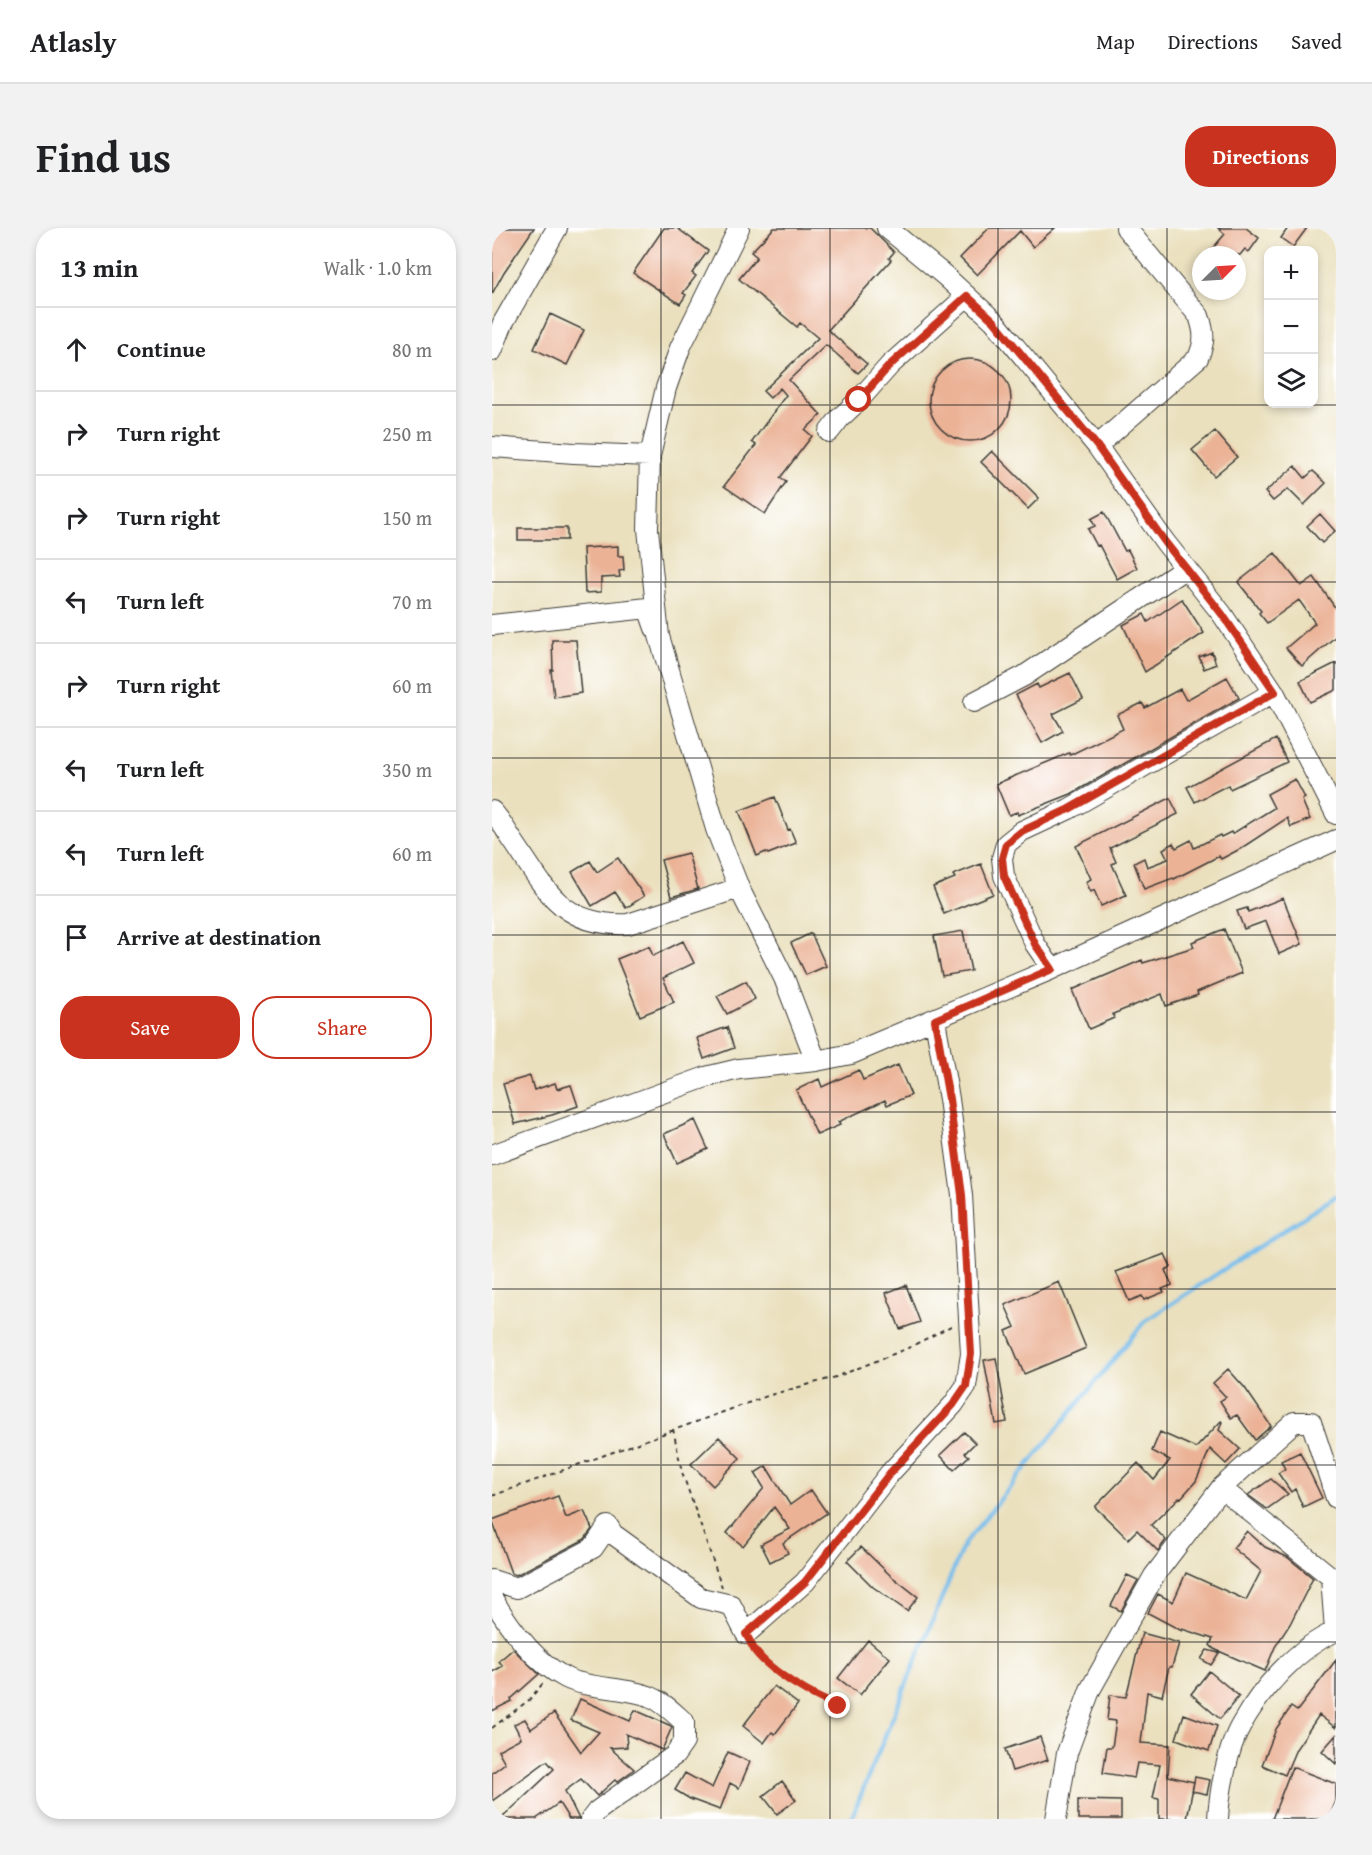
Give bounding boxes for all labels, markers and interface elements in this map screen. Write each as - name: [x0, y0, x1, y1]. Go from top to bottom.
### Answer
- text: Atlasly: [30, 21, 117, 62]
- text: Map: [1096, 26, 1135, 57]
- text: Directions: [1168, 26, 1258, 57]
- text: Saved: [1291, 26, 1342, 57]
- text: Find us: [36, 126, 171, 187]
- button: Directions: [1185, 126, 1336, 187]
- north arrow: [1192, 246, 1246, 300]
- map controls: [1264, 246, 1318, 408]
- button: +: [1264, 246, 1318, 300]
- text: 13 min: [60, 248, 138, 287]
- text: Walk · 1.0 km: [323, 253, 432, 282]
- button: −: [1264, 300, 1318, 354]
- icon: ahead: [60, 333, 93, 366]
- text: Continue: [117, 333, 206, 365]
- text: 80 m: [392, 335, 432, 364]
- button: layers: [1264, 354, 1318, 408]
- route start: [845, 386, 871, 412]
- icon: right: [60, 417, 93, 450]
- text: Turn right: [117, 417, 220, 449]
- text: 250 m: [382, 419, 432, 448]
- icon: right: [60, 501, 93, 534]
- text: Turn right: [117, 501, 220, 533]
- text: 150 m: [382, 503, 432, 532]
- icon: left: [60, 585, 93, 618]
- text: Turn left: [117, 585, 204, 617]
- text: 70 m: [392, 587, 432, 616]
- icon: right: [60, 669, 93, 702]
- text: Turn right: [117, 669, 220, 701]
- text: 60 m: [392, 671, 432, 700]
- icon: left: [60, 753, 93, 786]
- text: Turn left: [117, 753, 204, 785]
- text: 350 m: [382, 755, 432, 784]
- icon: left: [60, 837, 93, 870]
- text: Turn left: [117, 837, 204, 869]
- text: 60 m: [392, 839, 432, 868]
- icon: arrive: [60, 921, 93, 954]
- text: Arrive at destination: [117, 921, 321, 953]
- button: Save: [60, 996, 240, 1059]
- button: Share: [252, 996, 432, 1059]
- route end: [824, 1692, 850, 1718]

